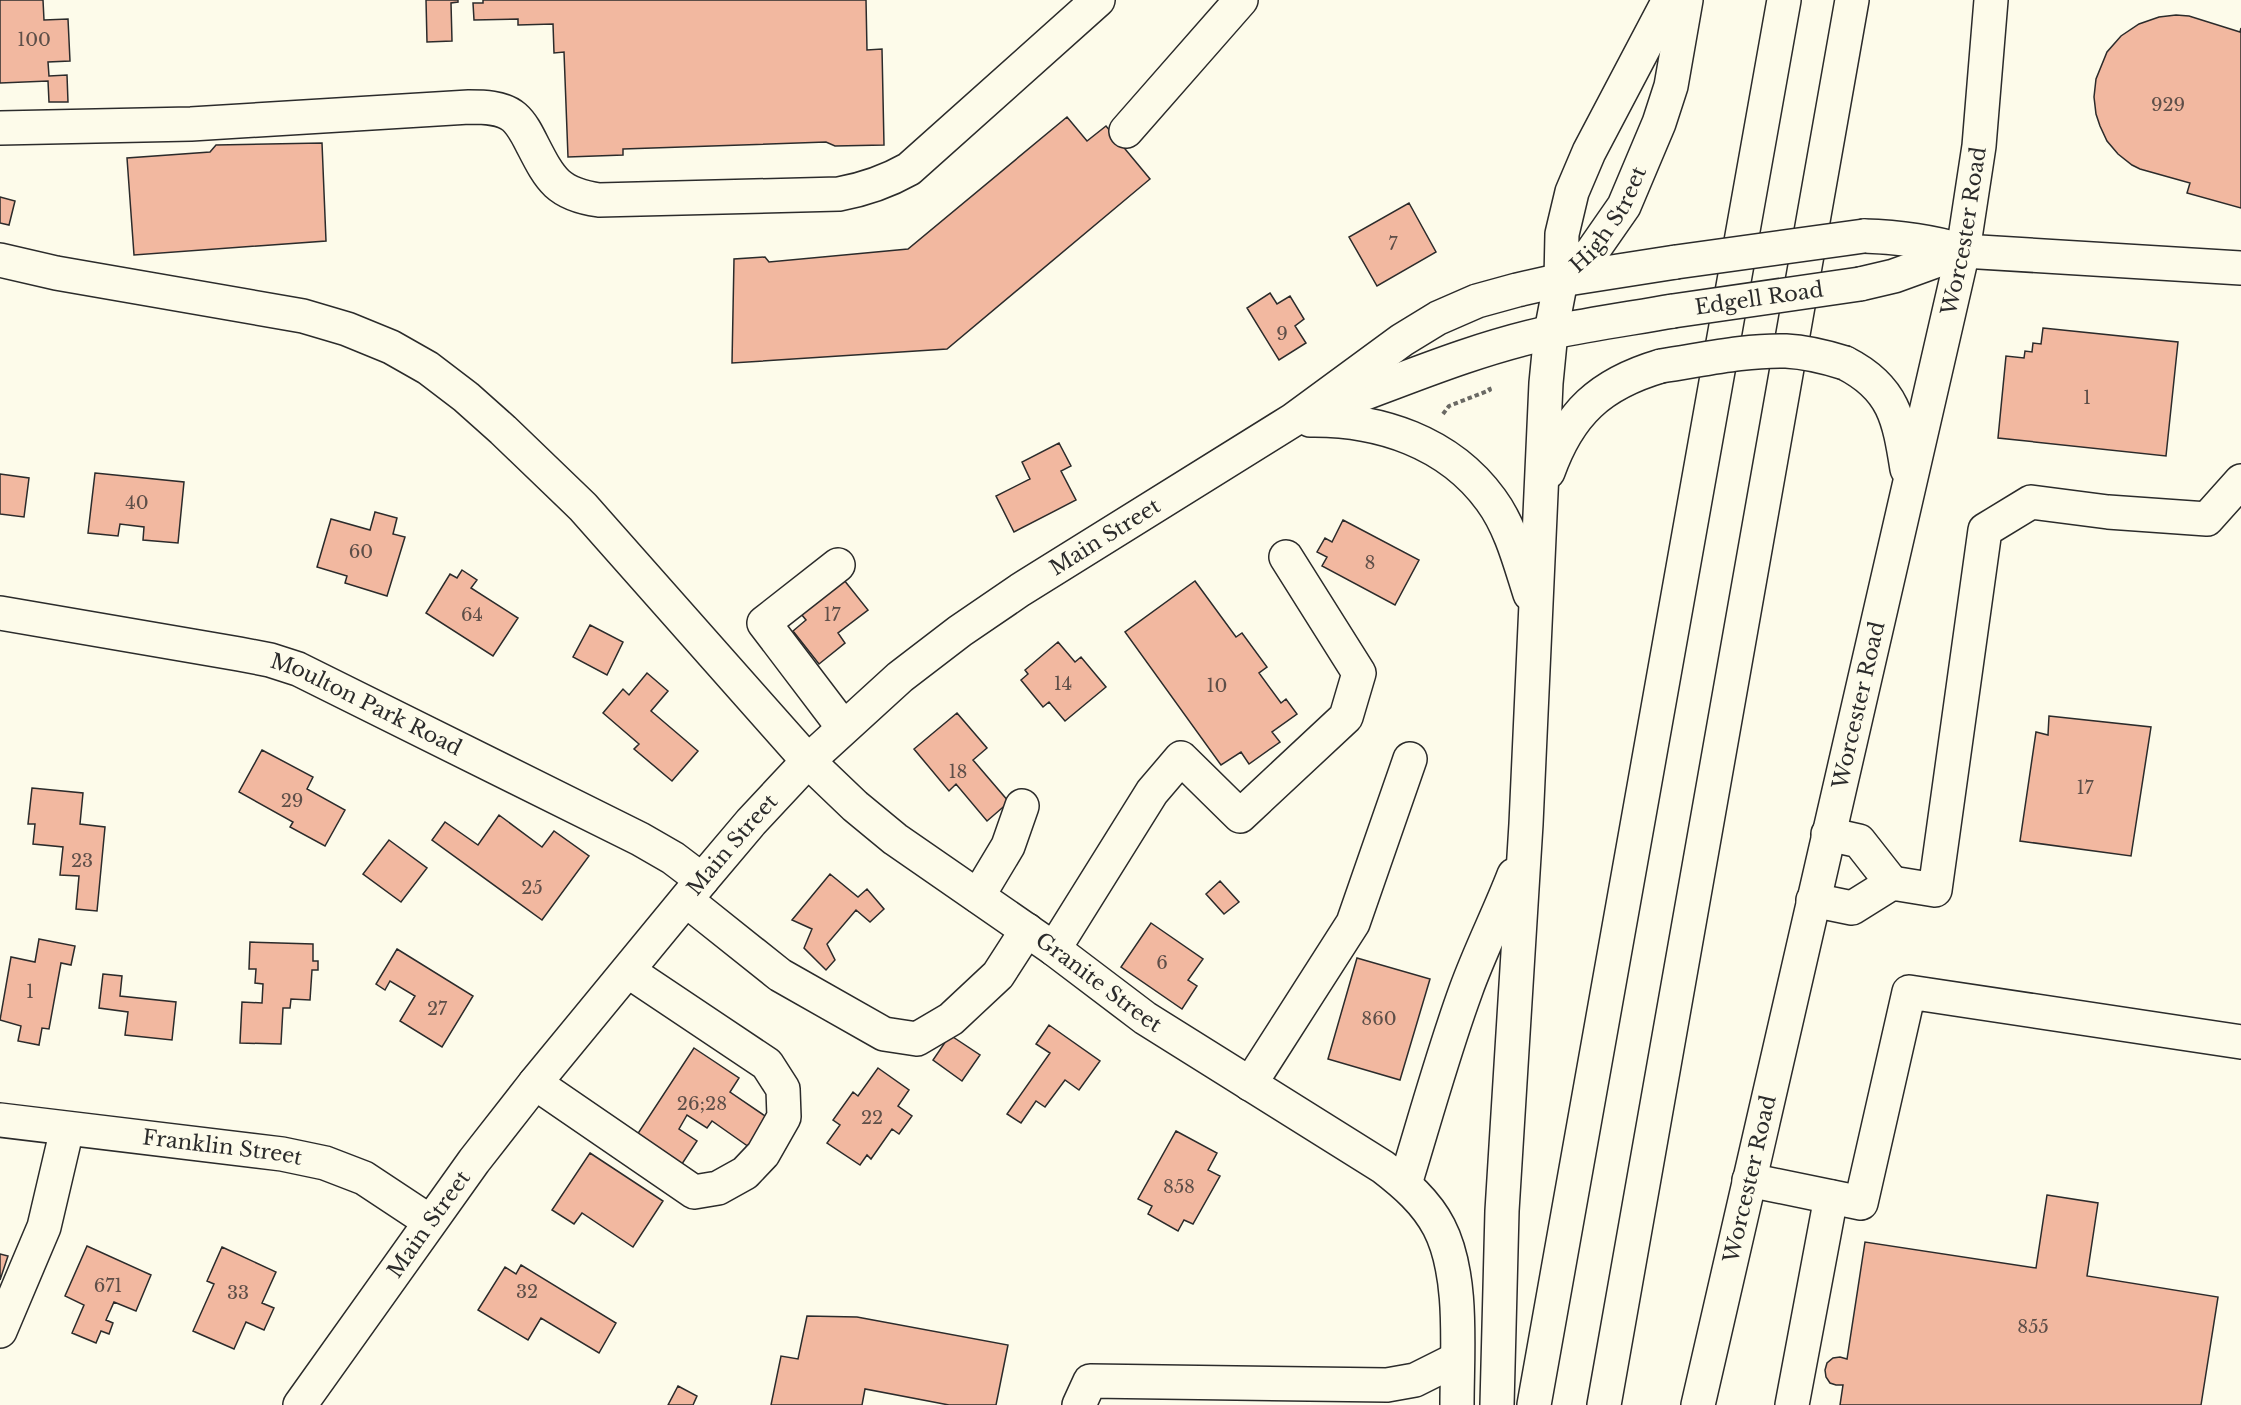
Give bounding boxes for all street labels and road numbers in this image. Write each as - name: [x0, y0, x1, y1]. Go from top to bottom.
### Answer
- street label: Worcester Road: [1935, 145, 1992, 319]
- street label: High Street: [1565, 163, 1652, 279]
- street label: Edgell Road: [1693, 276, 1825, 321]
- street label: Main Street: [1045, 493, 1165, 581]
- street label: Worcester Road: [1827, 619, 1890, 792]
- street label: Moulton Park Road: [267, 648, 466, 761]
- street label: Main Street: [682, 789, 783, 901]
- street label: Granite Street: [1030, 927, 1166, 1038]
- street label: Worcester Road: [1718, 1093, 1782, 1266]
- street label: Franklin Street: [141, 1124, 305, 1171]
- street label: Main Street: [382, 1166, 476, 1283]

